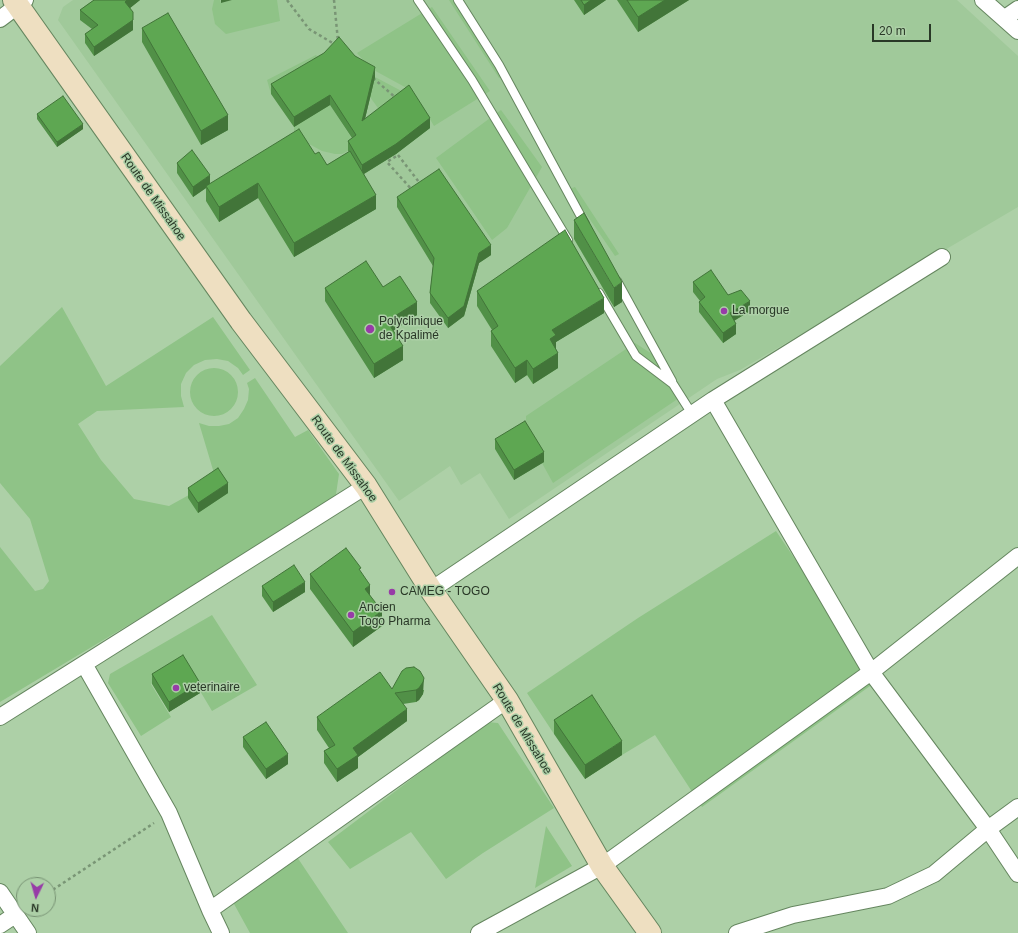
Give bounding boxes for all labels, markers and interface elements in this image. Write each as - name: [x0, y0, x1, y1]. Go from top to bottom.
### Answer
- scale bar: [874, 16, 933, 42]
- text: 20 m: [879, 24, 906, 38]
- street label: Route de Missahoe: [117, 151, 189, 243]
- place label: La morgue: [732, 304, 789, 318]
- marker: La morgue: [719, 306, 729, 316]
- place label: Polyclinique de Kpalimé: [379, 315, 443, 343]
- marker: Polyclinique de Kpalimé: [364, 323, 376, 335]
- street label: Route de Missahoe: [308, 413, 380, 505]
- place label: CAMEG - TOGO: [400, 585, 490, 599]
- marker: CAMEG - TOGO: [387, 587, 397, 597]
- place label: Ancien Togo Pharma: [359, 601, 430, 629]
- marker: Ancien Togo Pharma: [346, 610, 356, 620]
- place label: veterinaire: [184, 681, 240, 695]
- street label: Route de Missahoe: [489, 681, 555, 777]
- marker: veterinaire: [171, 683, 181, 693]
- north arrow: [16, 877, 56, 917]
- text: N: [31, 902, 40, 914]

